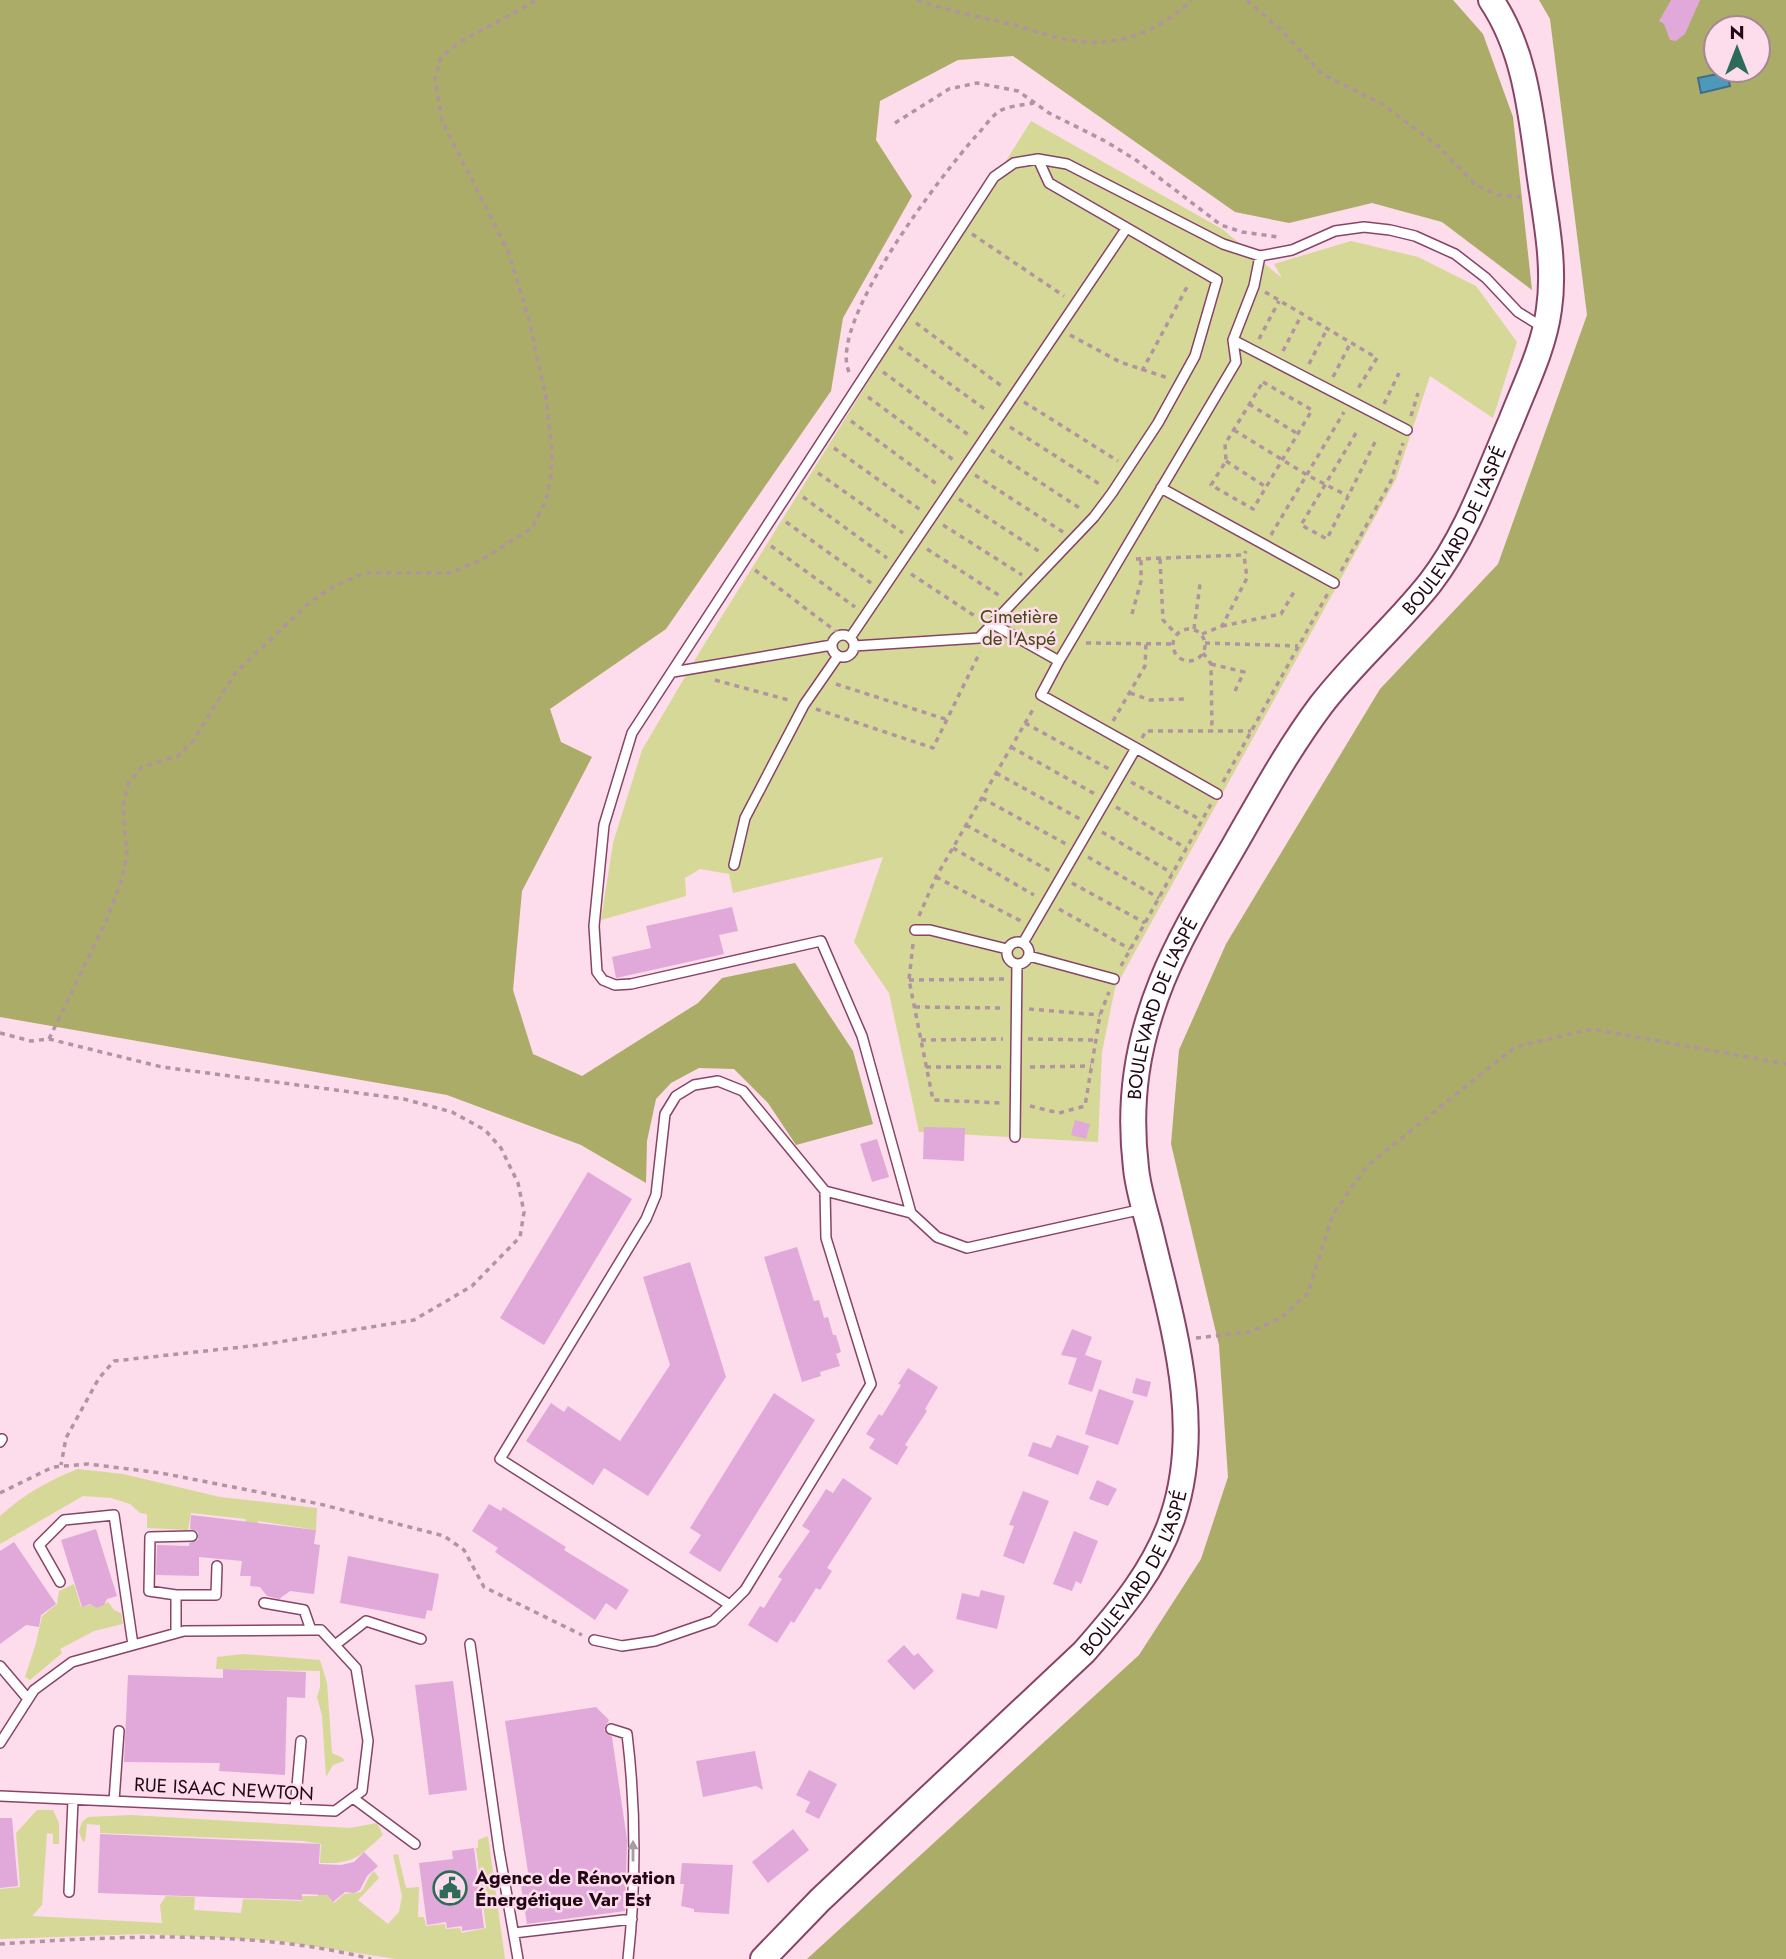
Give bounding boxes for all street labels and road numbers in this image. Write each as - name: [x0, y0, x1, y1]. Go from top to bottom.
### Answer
- street label: BOULEVARD DE L'ASPÉ: [1395, 442, 1513, 621]
- street label: BOULEVARD DE L'ASPÉ: [1120, 912, 1204, 1100]
- street label: BOULEVARD DE L'ASPÉ: [1073, 1487, 1193, 1662]
- street label: RUE ISAAC NEWTON: [133, 1771, 315, 1807]

